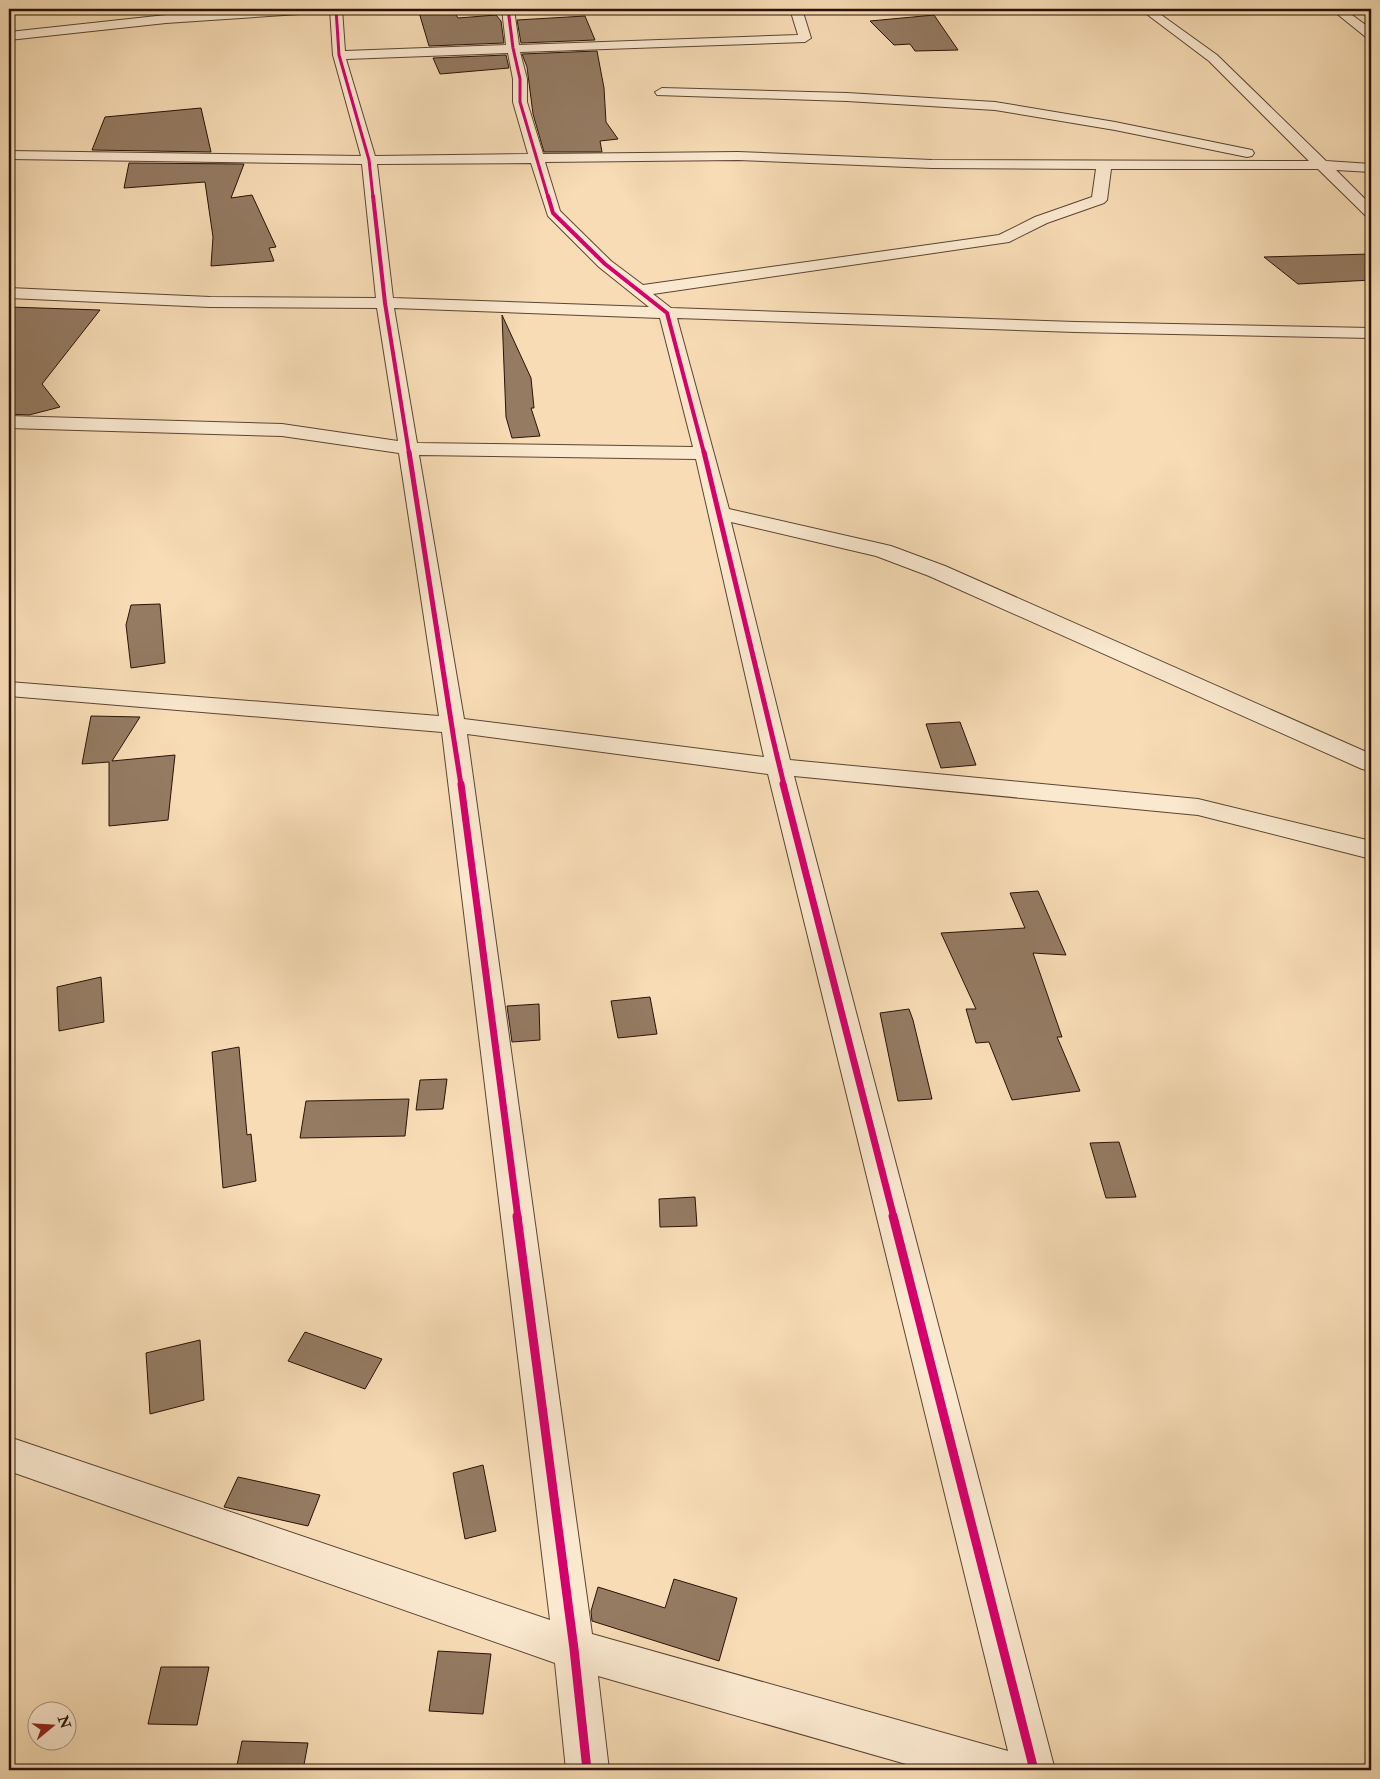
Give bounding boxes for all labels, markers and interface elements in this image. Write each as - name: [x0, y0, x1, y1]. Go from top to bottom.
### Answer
- north arrow: [28, 1702, 78, 1752]
- text: N: [54, 1713, 74, 1731]

